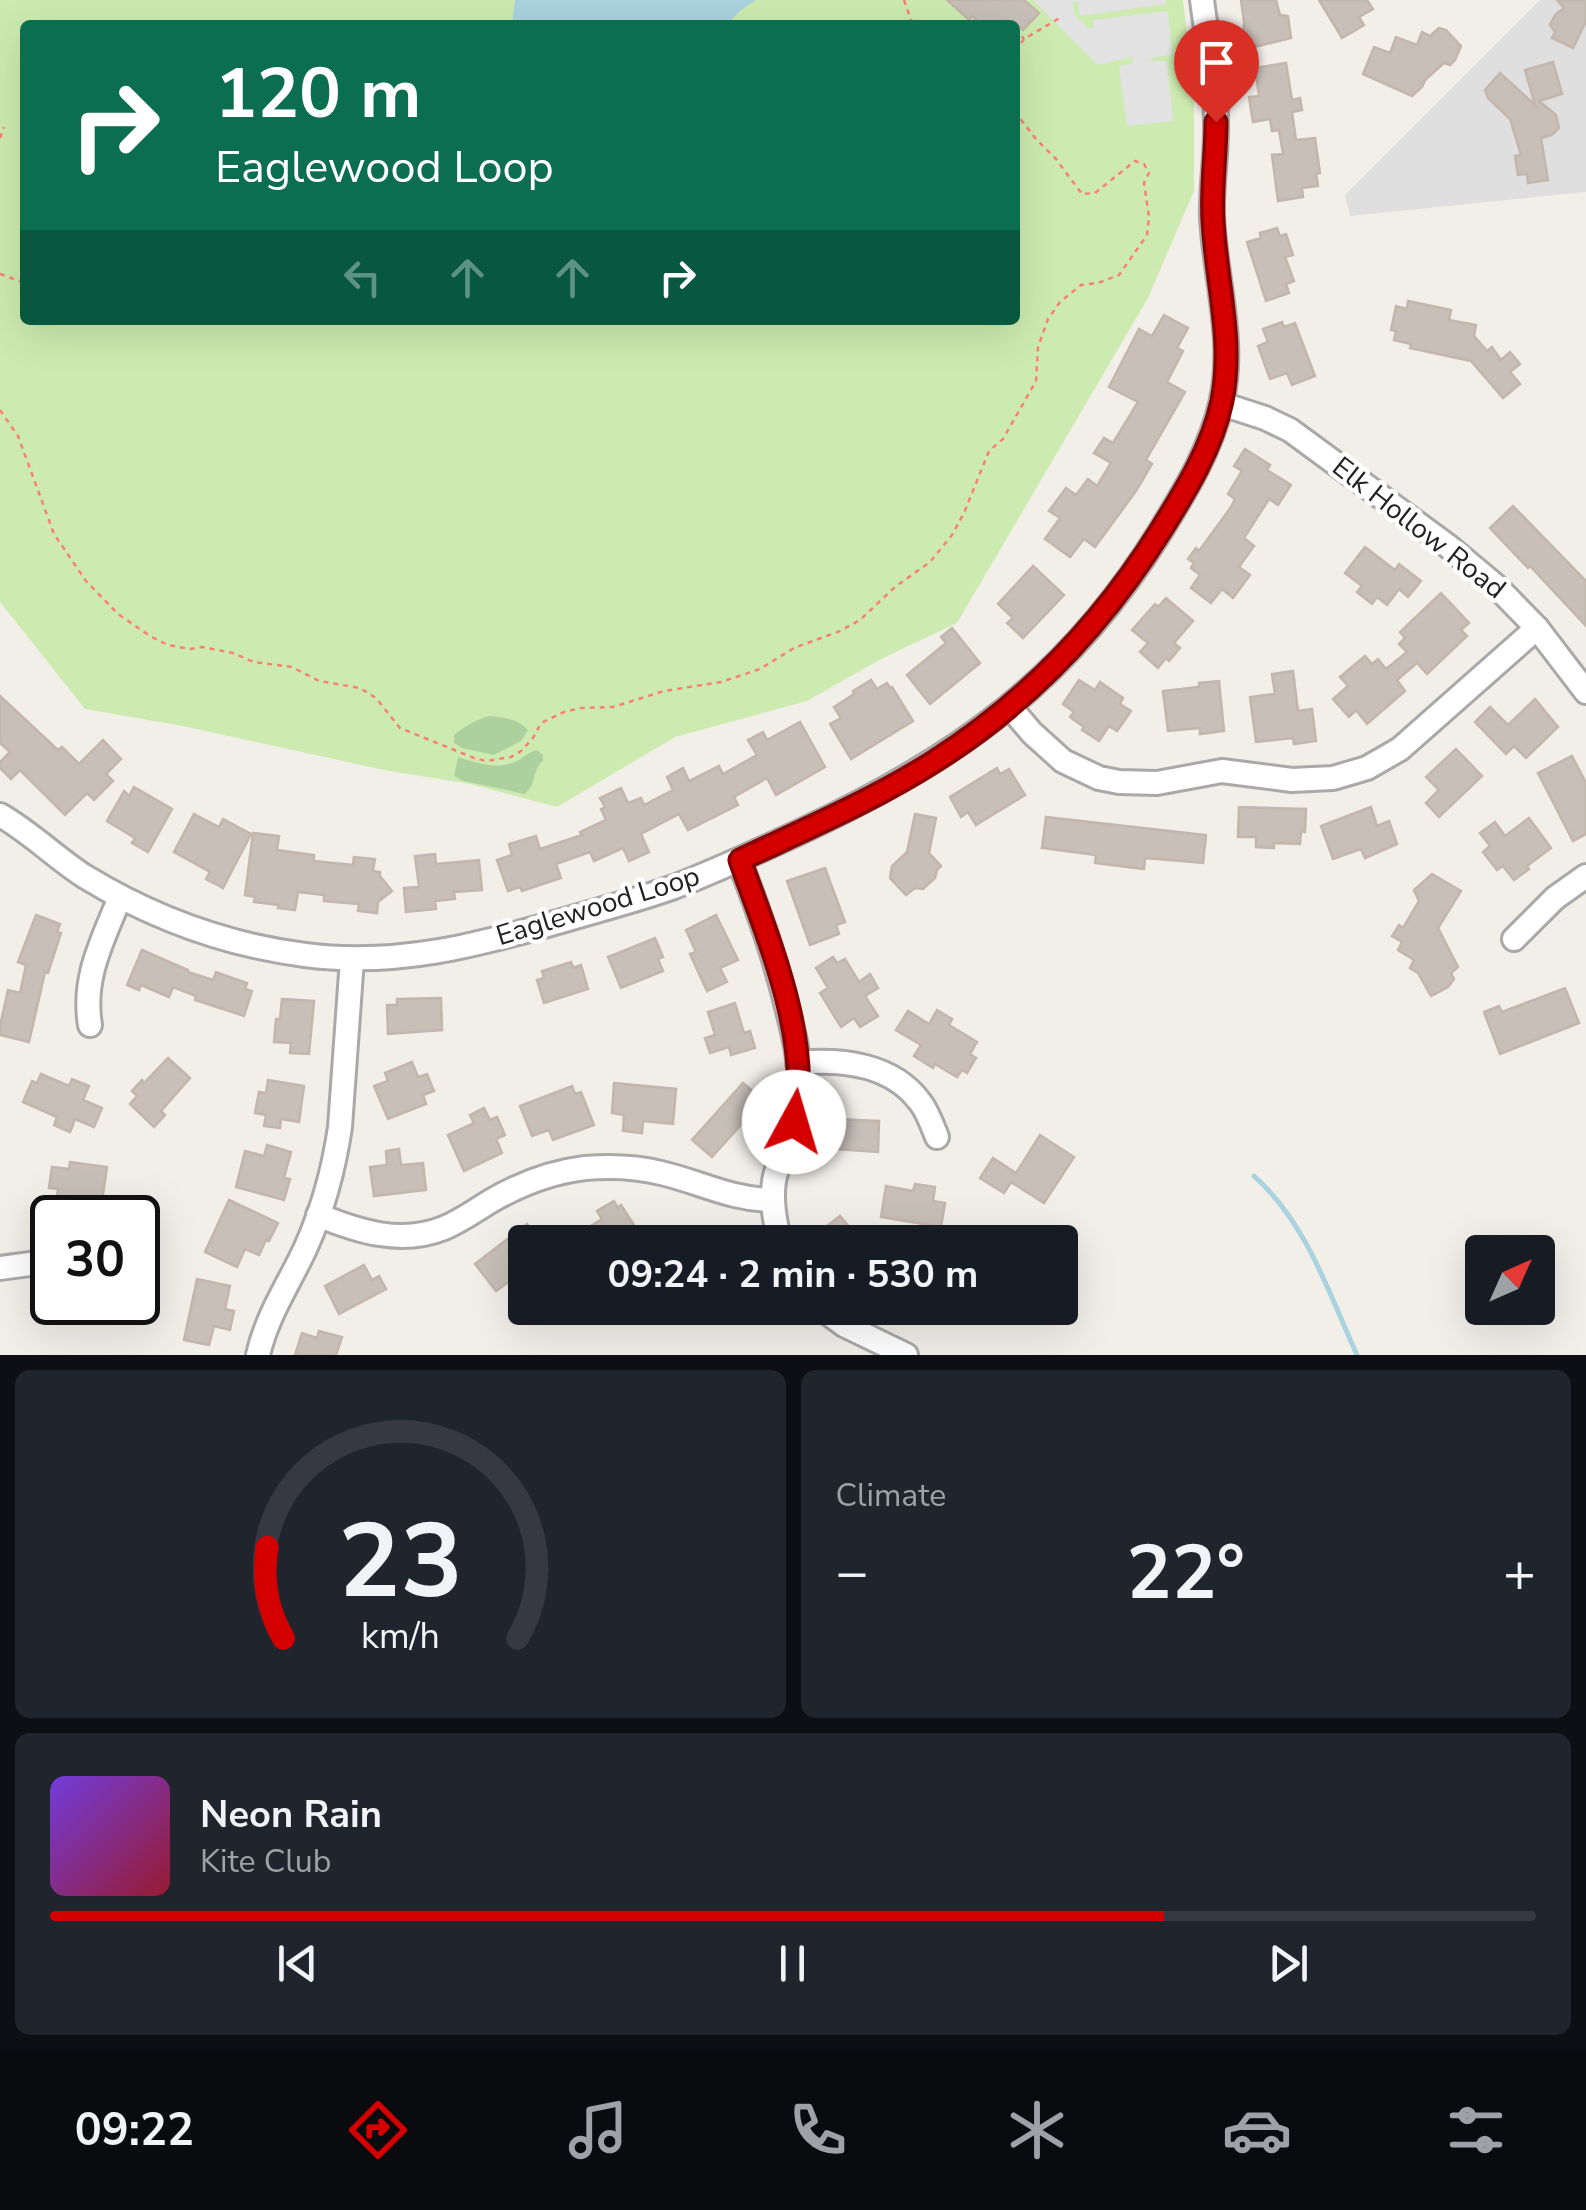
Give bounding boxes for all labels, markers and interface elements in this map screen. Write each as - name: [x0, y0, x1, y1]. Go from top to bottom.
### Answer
- pin: [1174, 20, 1259, 123]
- icon: arrive: [1189, 35, 1244, 90]
- text: 120 m: [215, 46, 421, 142]
- icon: right: [50, 60, 180, 190]
- text: Eaglewood Loop: [215, 137, 554, 198]
- icon: left: [335, 250, 390, 305]
- icon: ahead: [440, 250, 495, 305]
- icon: ahead: [545, 250, 600, 305]
- icon: right: [650, 250, 705, 305]
- street label: Elk Hollow Road: [1324, 448, 1514, 608]
- street label: Eaglewood Loop: [492, 857, 704, 955]
- position arrow: [742, 1070, 846, 1174]
- speed limit sign: 30: [30, 1195, 160, 1325]
- north arrow: [1465, 1235, 1555, 1325]
- map controls: [1465, 1235, 1555, 1325]
- text: 09:24 · 2 min · 530 m: [608, 1249, 978, 1300]
- text: Climate: [836, 1474, 946, 1517]
- text: 23: [338, 1491, 463, 1633]
- text: 22°: [1127, 1522, 1245, 1624]
- text: −: [836, 1535, 869, 1610]
- text: +: [1503, 1535, 1536, 1610]
- text: km/h: [361, 1612, 440, 1661]
- text: Neon Rain: [200, 1789, 382, 1840]
- text: Kite Club: [200, 1840, 331, 1883]
- icon: previous: [270, 1936, 325, 1991]
- icon: pause: [765, 1936, 820, 1991]
- icon: next: [1261, 1936, 1316, 1991]
- icon: directions: [343, 2095, 413, 2165]
- icon: music: [563, 2095, 633, 2165]
- icon: phone: [783, 2095, 853, 2165]
- icon: climate: [1002, 2095, 1072, 2165]
- icon: car: [1222, 2095, 1292, 2165]
- icon: filters: [1441, 2095, 1511, 2165]
- text: 09:22: [75, 2100, 194, 2161]

